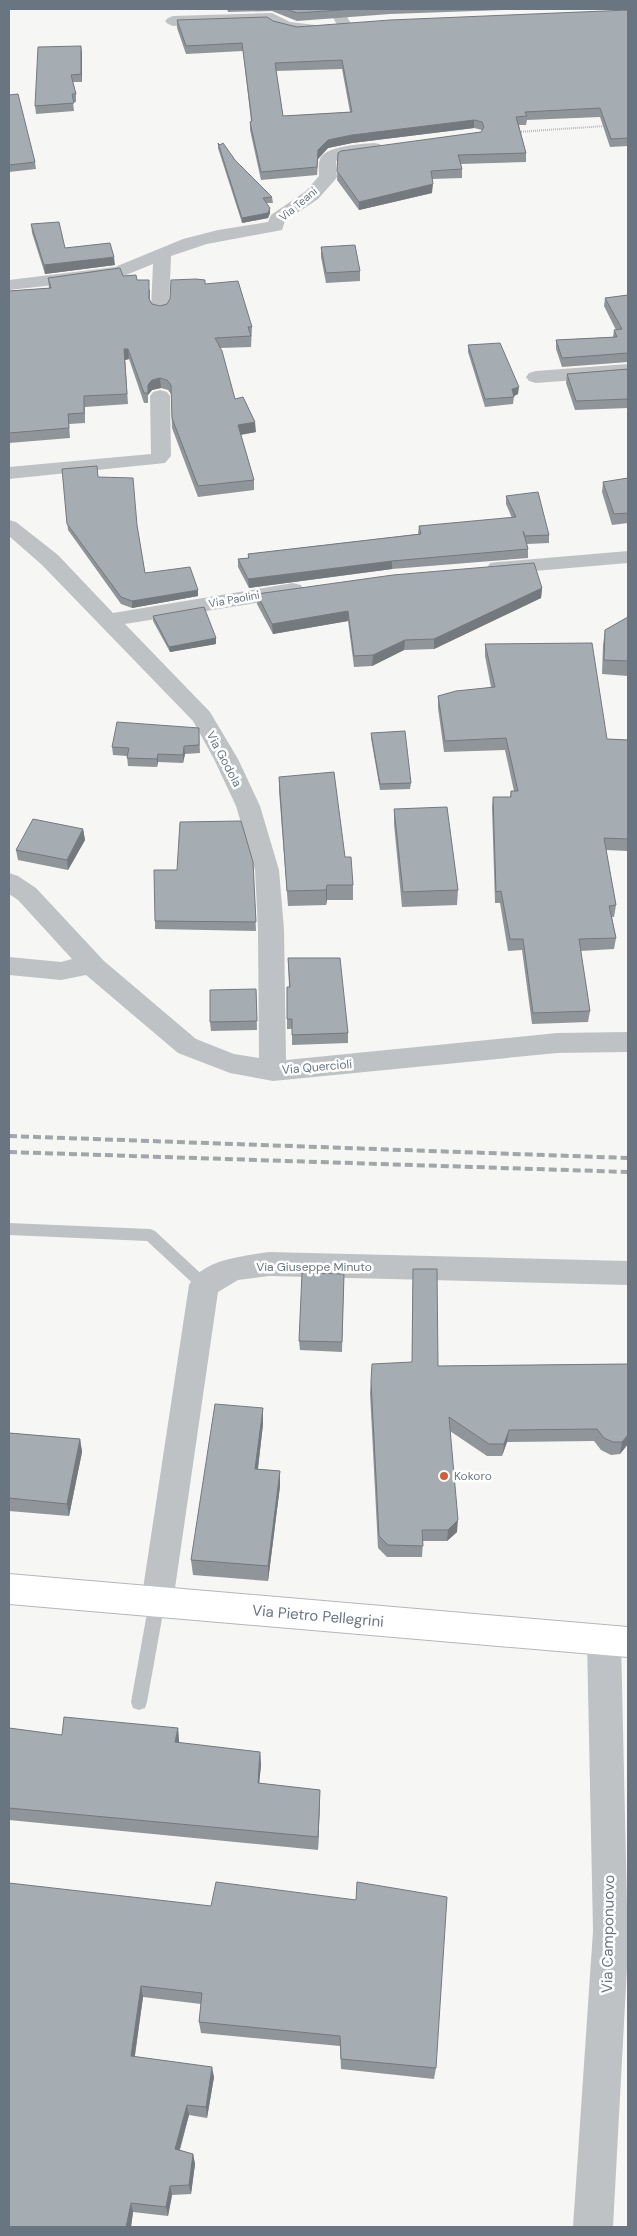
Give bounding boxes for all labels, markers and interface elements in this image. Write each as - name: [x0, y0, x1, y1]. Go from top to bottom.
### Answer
- street label: Via Teani: [276, 184, 320, 224]
- street label: Via Paolini: [207, 588, 261, 610]
- street label: Via Godola: [203, 728, 245, 790]
- street label: Via Quercioli: [281, 1056, 353, 1078]
- street label: Via Giuseppe Minuto: [256, 1259, 372, 1275]
- place label: Kokoro: [454, 1468, 492, 1484]
- marker: Kokoro: [438, 1470, 450, 1482]
- street label: Via Pietro Pellegrini: [251, 1600, 385, 1632]
- street label: Via Camponuovo: [597, 1874, 619, 1993]

